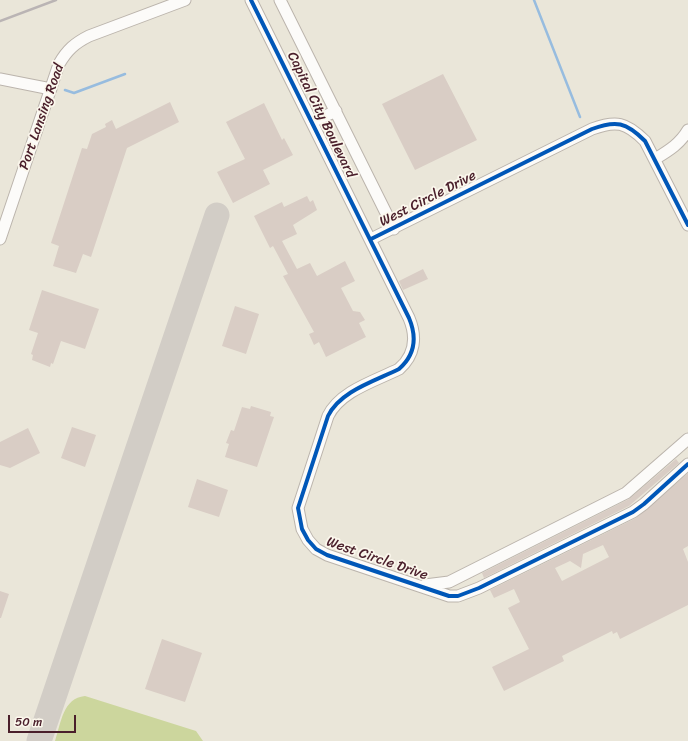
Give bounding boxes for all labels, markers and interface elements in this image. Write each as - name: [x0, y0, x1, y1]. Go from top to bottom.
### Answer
- street label: Capital City Boulevard: [283, 49, 359, 181]
- street label: Port Lansing Road: [16, 62, 68, 172]
- street label: West Circle Drive: [377, 167, 479, 231]
- street label: West Circle Drive: [324, 534, 430, 584]
- scale bar: [10, 707, 78, 733]
- text: 50 m: [15, 711, 42, 733]

